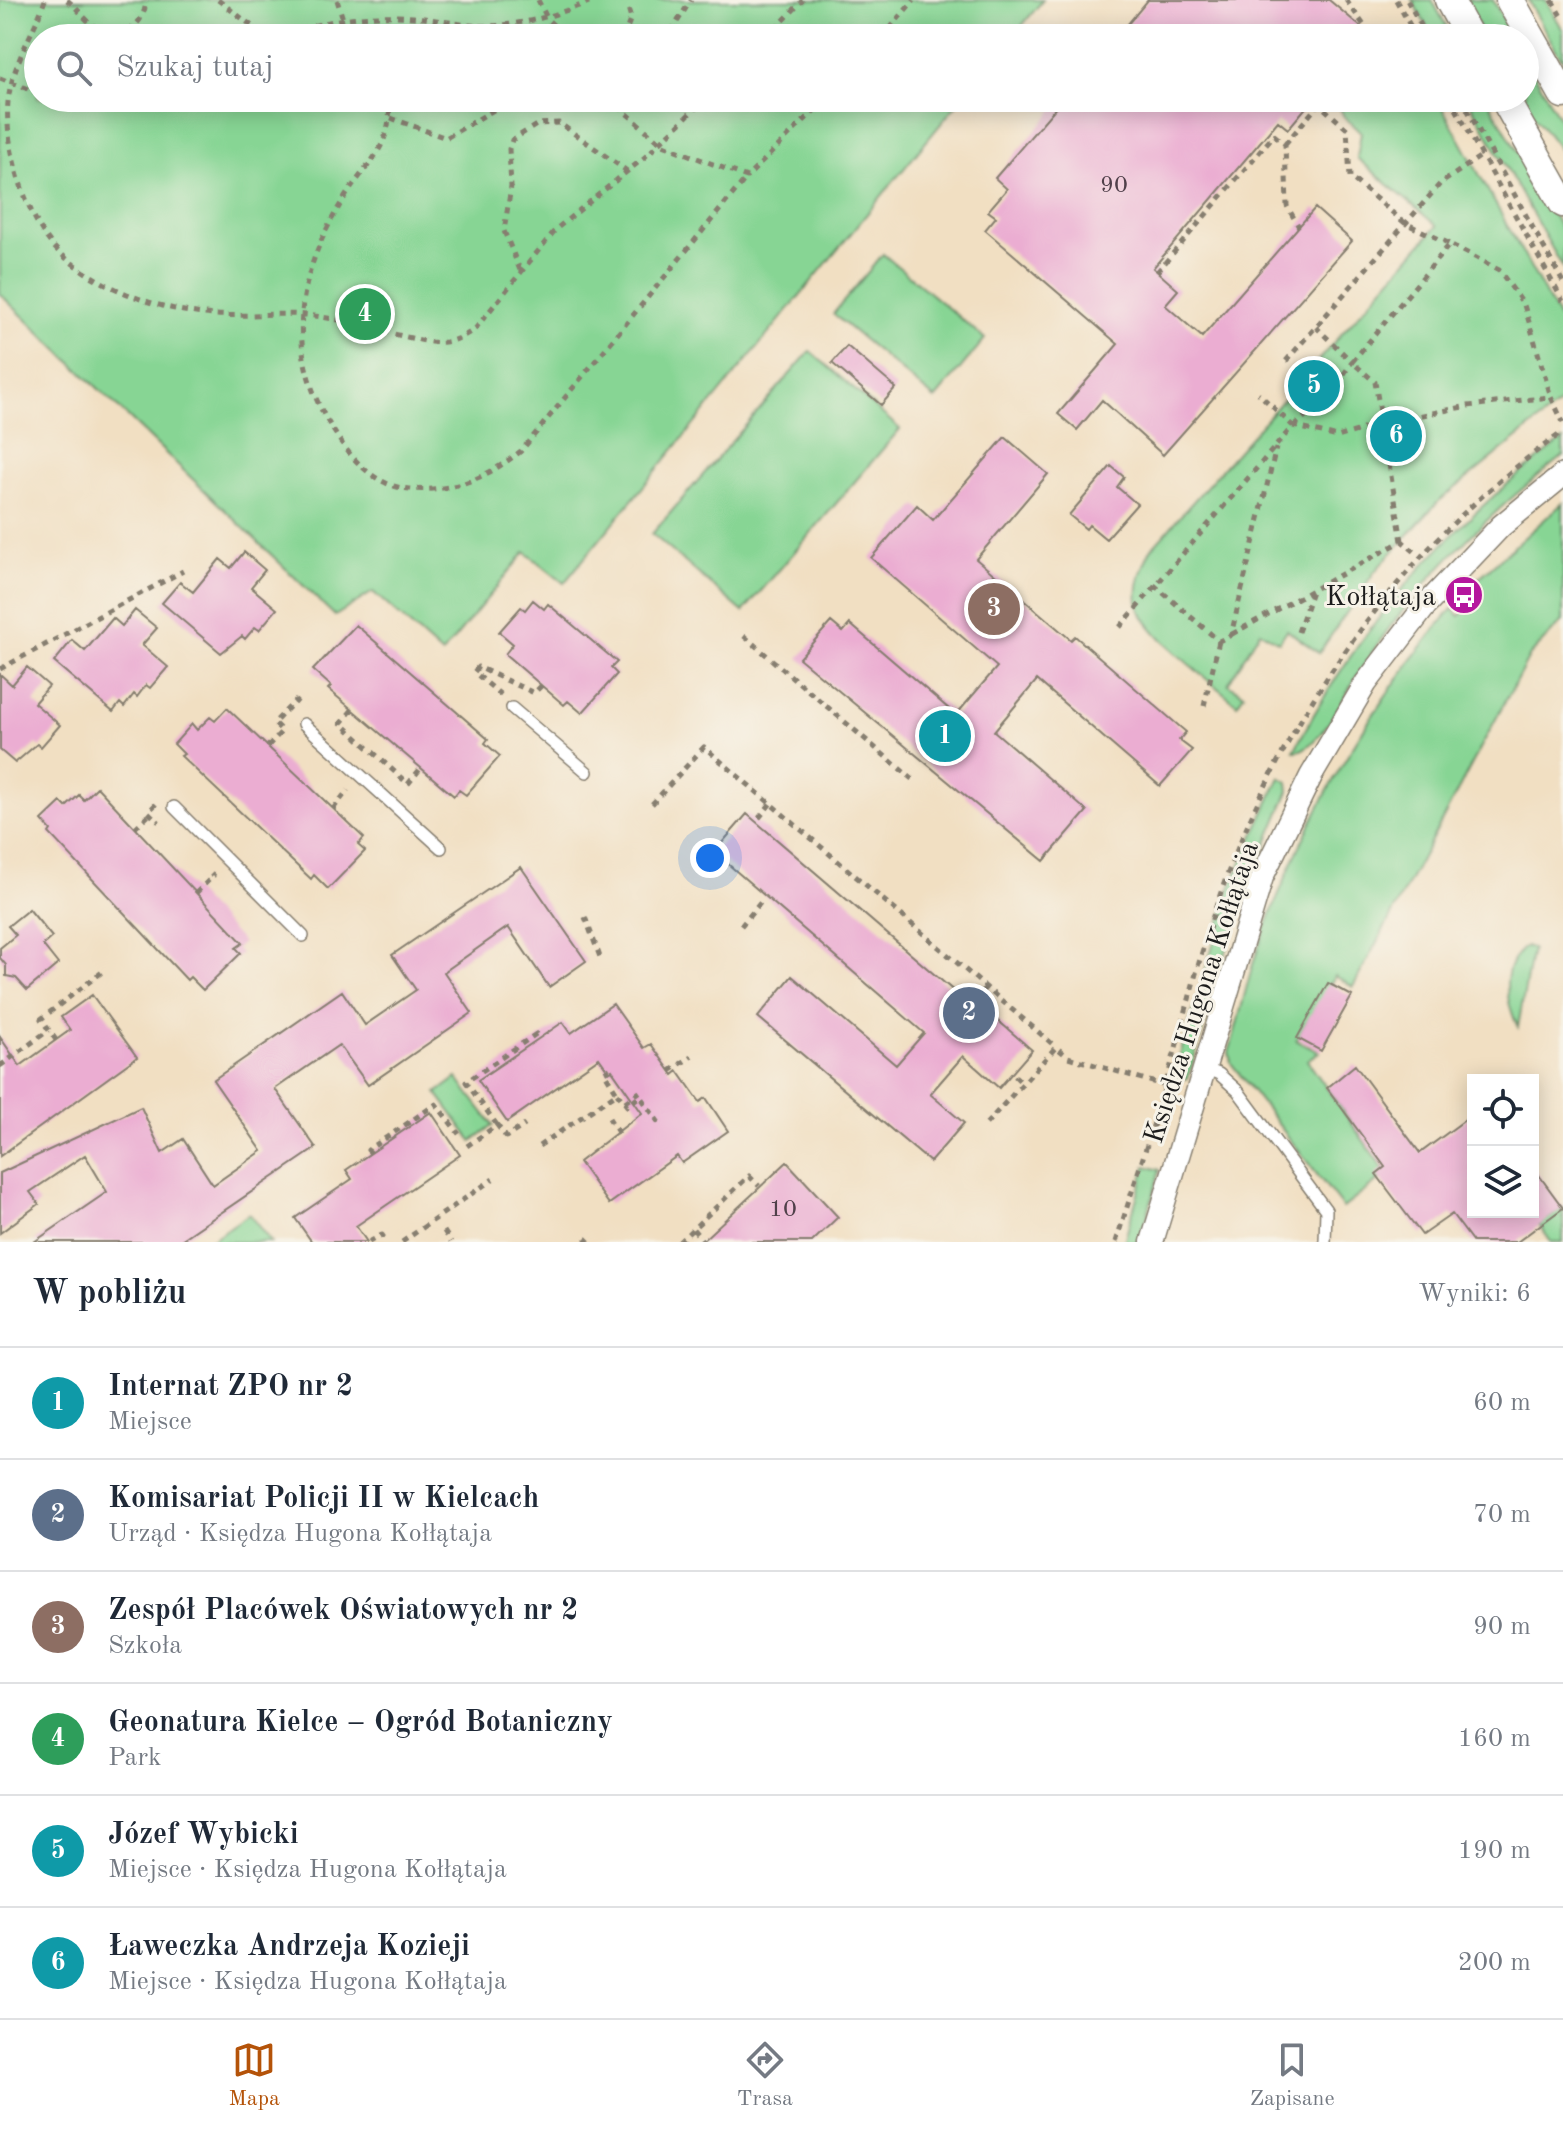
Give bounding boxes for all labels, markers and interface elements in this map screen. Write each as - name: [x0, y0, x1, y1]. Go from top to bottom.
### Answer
- search box: [24, 24, 1539, 112]
- icon: search: [52, 46, 96, 90]
- text: Szukaj tutaj: [116, 53, 274, 83]
- house number: 90: [1100, 174, 1128, 198]
- pin: 4: [339, 284, 391, 344]
- pin: 5: [1288, 356, 1340, 416]
- pin: 6: [1370, 406, 1422, 466]
- bus stop icon: Kołłątaja: [1443, 574, 1485, 616]
- pin: 3: [968, 579, 1020, 639]
- place label: Kołłątaja: [1325, 584, 1436, 612]
- pin: 1: [919, 706, 971, 766]
- your location: [690, 838, 730, 878]
- street label: Księdza Hugona Kołłątaja: [1141, 838, 1265, 1148]
- pin: 2: [943, 983, 995, 1043]
- map controls: [1467, 1074, 1539, 1218]
- button: locate: [1467, 1074, 1539, 1146]
- button: layers: [1467, 1146, 1539, 1218]
- house number: 10: [769, 1198, 797, 1222]
- text: W pobliżu: [32, 1277, 187, 1311]
- text: Wyniki: 6: [1418, 1281, 1531, 1307]
- text: Internat ZPO nr 2: [108, 1372, 353, 1402]
- text: 1: [50, 1390, 66, 1416]
- text: 60 m: [1473, 1390, 1531, 1416]
- text: Miejsce: [108, 1409, 192, 1435]
- text: Komisariat Policji II w Kielcach: [108, 1484, 539, 1514]
- text: 2: [50, 1502, 66, 1528]
- text: 70 m: [1473, 1502, 1531, 1528]
- text: Urząd · Księdza Hugona Kołłątaja: [108, 1521, 492, 1547]
- text: Zespół Placówek Oświatowych nr 2: [108, 1596, 578, 1626]
- text: 3: [50, 1614, 66, 1640]
- text: 90 m: [1473, 1614, 1531, 1640]
- text: Szkoła: [108, 1633, 182, 1659]
- text: Geonatura Kielce – Ogród Botaniczny: [108, 1708, 613, 1738]
- text: 4: [50, 1726, 66, 1752]
- text: 160 m: [1458, 1726, 1531, 1752]
- text: Park: [108, 1745, 162, 1771]
- text: Józef Wybicki: [108, 1820, 299, 1850]
- text: 5: [50, 1838, 66, 1864]
- text: 190 m: [1458, 1838, 1531, 1864]
- text: Miejsce · Księdza Hugona Kołłątaja: [108, 1857, 507, 1883]
- text: Ławeczka Andrzeja Kozieji: [108, 1932, 470, 1962]
- text: 6: [50, 1950, 66, 1976]
- text: 200 m: [1458, 1950, 1531, 1976]
- text: Miejsce · Księdza Hugona Kołłątaja: [108, 1969, 507, 1995]
- tab: Mapa: [228, 2038, 280, 2113]
- tab: Trasa: [737, 2038, 793, 2113]
- tab: Zapisane: [1250, 2038, 1335, 2113]

